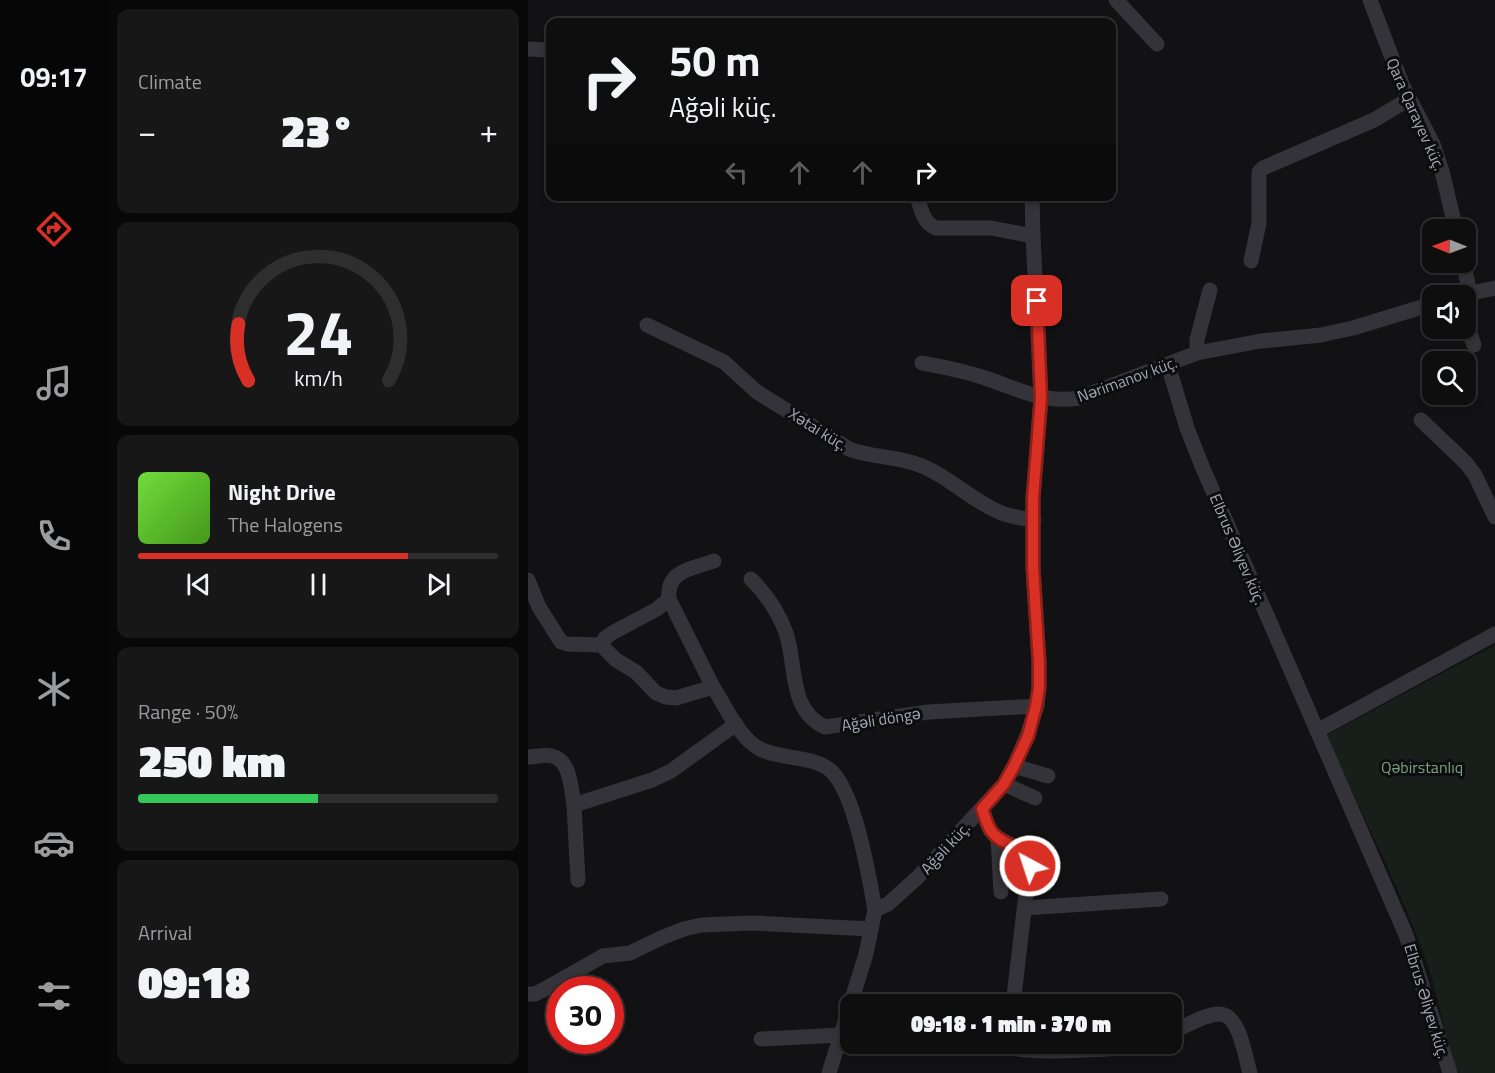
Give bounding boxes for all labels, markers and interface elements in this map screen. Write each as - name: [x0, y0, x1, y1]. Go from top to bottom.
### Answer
- text: 50 m: [669, 28, 761, 92]
- icon: right: [570, 42, 648, 120]
- street label: Qara Qarayev küç.: [1380, 54, 1452, 174]
- text: 09:17: [20, 56, 88, 97]
- text: Climate: [138, 66, 202, 97]
- text: Ağəli küç.: [669, 86, 777, 127]
- text: 23°: [281, 96, 355, 164]
- text: −: [138, 106, 156, 156]
- text: +: [480, 106, 498, 156]
- icon: left: [720, 156, 753, 189]
- icon: ahead: [783, 156, 816, 189]
- icon: ahead: [846, 156, 879, 189]
- icon: right: [909, 156, 942, 189]
- icon: directions: [33, 208, 75, 250]
- north arrow: [1422, 219, 1476, 273]
- map controls: [1422, 219, 1476, 405]
- pin: [1011, 275, 1062, 326]
- text: 24: [283, 284, 353, 379]
- icon: arrive: [1020, 284, 1053, 317]
- button: sound: [1422, 285, 1476, 339]
- street label: Nərimanov küç.: [1074, 350, 1180, 408]
- button: search: [1422, 351, 1476, 405]
- icon: music: [33, 362, 75, 404]
- text: km/h: [294, 362, 342, 394]
- street label: Xətai küç.: [784, 402, 852, 456]
- text: Night Drive: [228, 475, 336, 509]
- street label: Elbrus Əliyev küç.: [1204, 490, 1272, 608]
- text: The Halogens: [228, 509, 343, 540]
- icon: phone: [33, 515, 75, 557]
- icon: previous: [182, 568, 215, 601]
- icon: pause: [302, 568, 335, 601]
- icon: next: [422, 568, 455, 601]
- icon: climate: [33, 668, 75, 710]
- text: Range · 50%: [138, 696, 238, 727]
- street label: Ağəli döngə: [840, 701, 922, 737]
- text: 250 km: [138, 726, 286, 794]
- park label: Qəbirstanlıq: [1381, 755, 1463, 779]
- street label: Ağəli küç.: [914, 816, 976, 880]
- icon: car: [33, 822, 75, 864]
- position arrow: [998, 834, 1062, 898]
- text: Arrival: [138, 917, 192, 948]
- street label: Elbrus Əliyev küç.: [1398, 941, 1456, 1061]
- text: 09:18: [138, 947, 250, 1015]
- icon: filters: [33, 975, 75, 1017]
- speed limit sign: 30: [546, 976, 624, 1054]
- text: 09:18 · 1 min · 370 m: [911, 1007, 1111, 1041]

